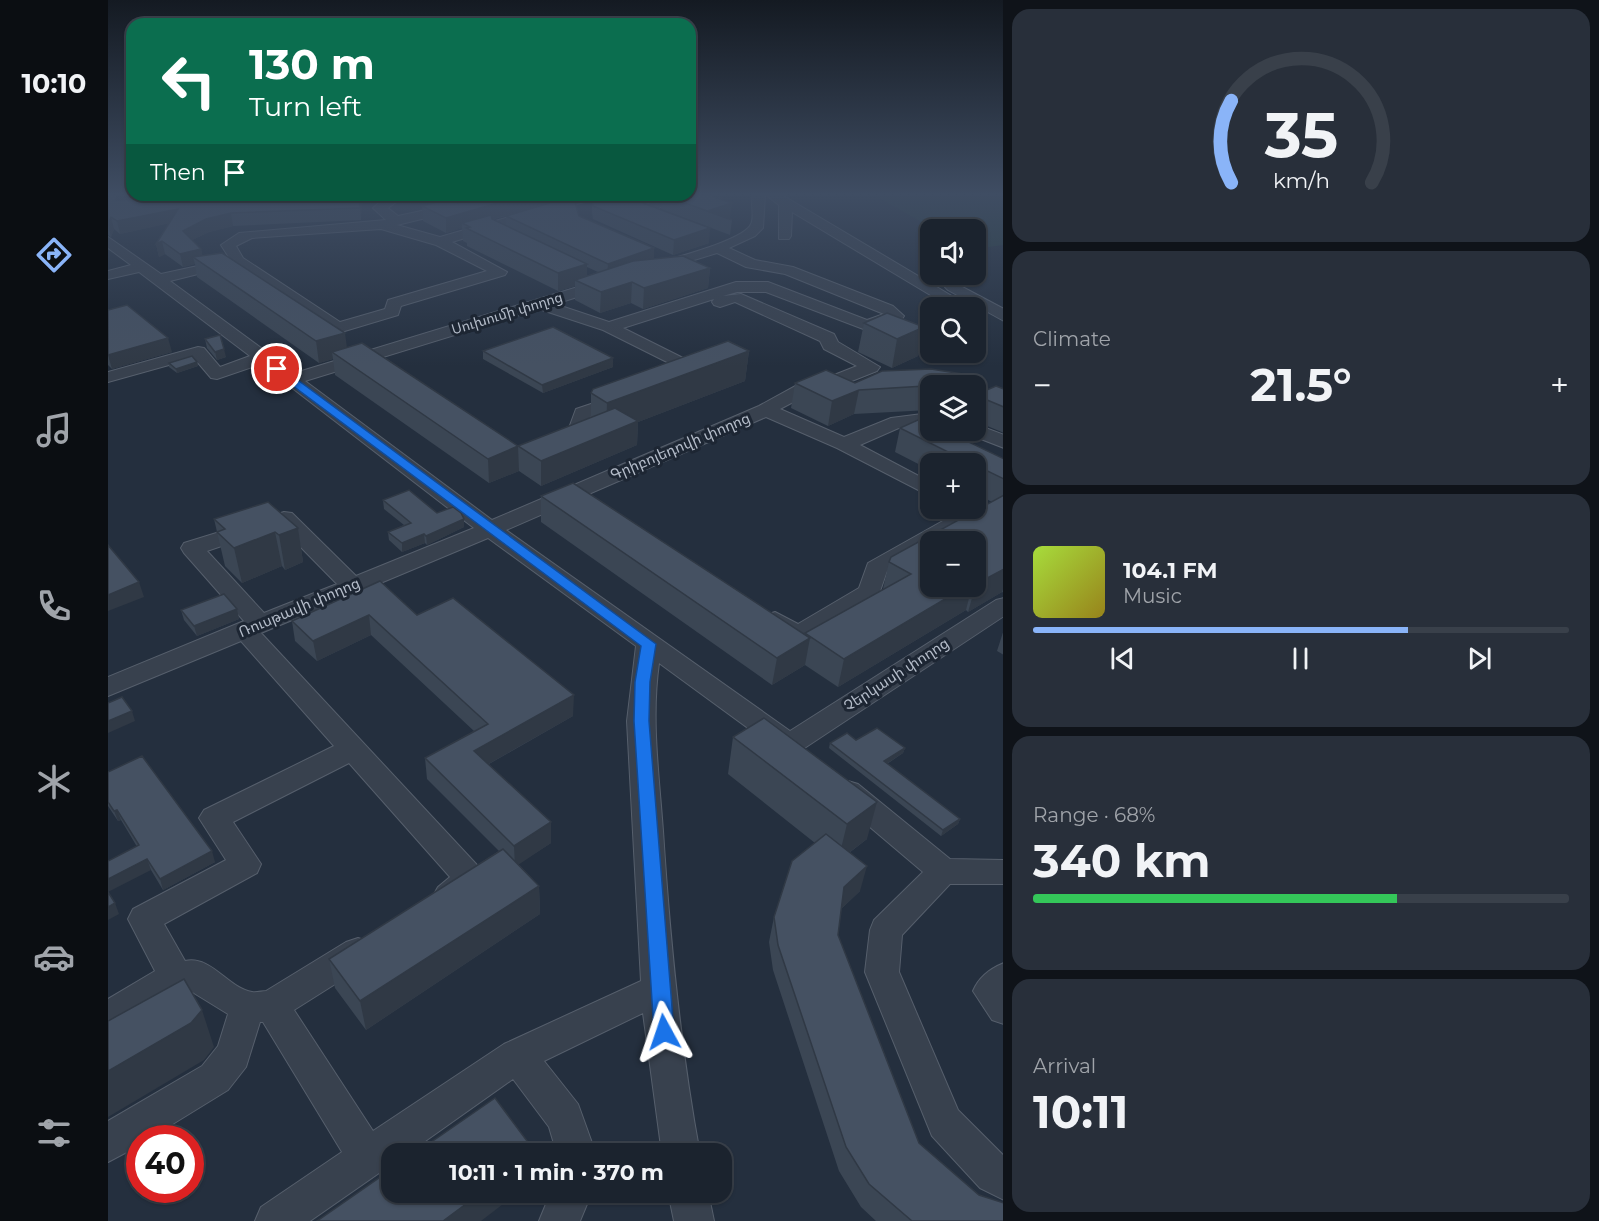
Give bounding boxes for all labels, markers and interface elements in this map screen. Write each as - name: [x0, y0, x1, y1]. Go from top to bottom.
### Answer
- text: 130 m: [249, 38, 375, 90]
- icon: left: [150, 42, 228, 120]
- text: 10:10: [22, 67, 86, 100]
- text: Turn left: [249, 90, 362, 123]
- text: 35: [1263, 97, 1338, 173]
- icon: arrive: [218, 156, 251, 189]
- text: Then: [150, 159, 206, 186]
- text: km/h: [1272, 167, 1330, 193]
- map controls: [920, 219, 986, 597]
- button: sound: [920, 219, 986, 285]
- icon: directions: [33, 234, 75, 276]
- street label: Սուխումի փողոց: [449, 288, 565, 338]
- button: search: [920, 297, 986, 363]
- text: Climate: [1033, 327, 1111, 351]
- pin: [251, 343, 302, 394]
- icon: arrive: [260, 352, 293, 385]
- text: 21.5°: [1250, 357, 1352, 412]
- text: −: [1033, 365, 1052, 405]
- text: +: [1550, 365, 1569, 405]
- button: layers: [920, 375, 986, 441]
- street label: Գրիբոյեդովի փողոց: [607, 408, 753, 484]
- icon: music: [33, 409, 75, 451]
- button: +: [920, 453, 986, 519]
- button: −: [920, 531, 986, 597]
- text: 104.1 FM: [1123, 557, 1217, 584]
- street label: Ռուսթավի փողոց: [235, 573, 363, 641]
- text: Music: [1123, 584, 1182, 608]
- icon: phone: [33, 585, 75, 627]
- street label: Չերկասի փողոց: [840, 633, 952, 715]
- icon: previous: [1106, 642, 1139, 675]
- icon: pause: [1284, 642, 1317, 675]
- icon: next: [1463, 642, 1496, 675]
- icon: climate: [33, 761, 75, 803]
- text: Range · 68%: [1033, 803, 1155, 827]
- text: 340 km: [1033, 833, 1210, 888]
- icon: car: [33, 936, 75, 978]
- position arrow: [632, 1000, 696, 1064]
- text: Arrival: [1033, 1054, 1096, 1078]
- text: 10:11: [1033, 1084, 1128, 1139]
- icon: filters: [33, 1112, 75, 1154]
- speed limit sign: 40: [126, 1125, 204, 1203]
- text: 10:11 · 1 min · 370 m: [449, 1159, 664, 1186]

